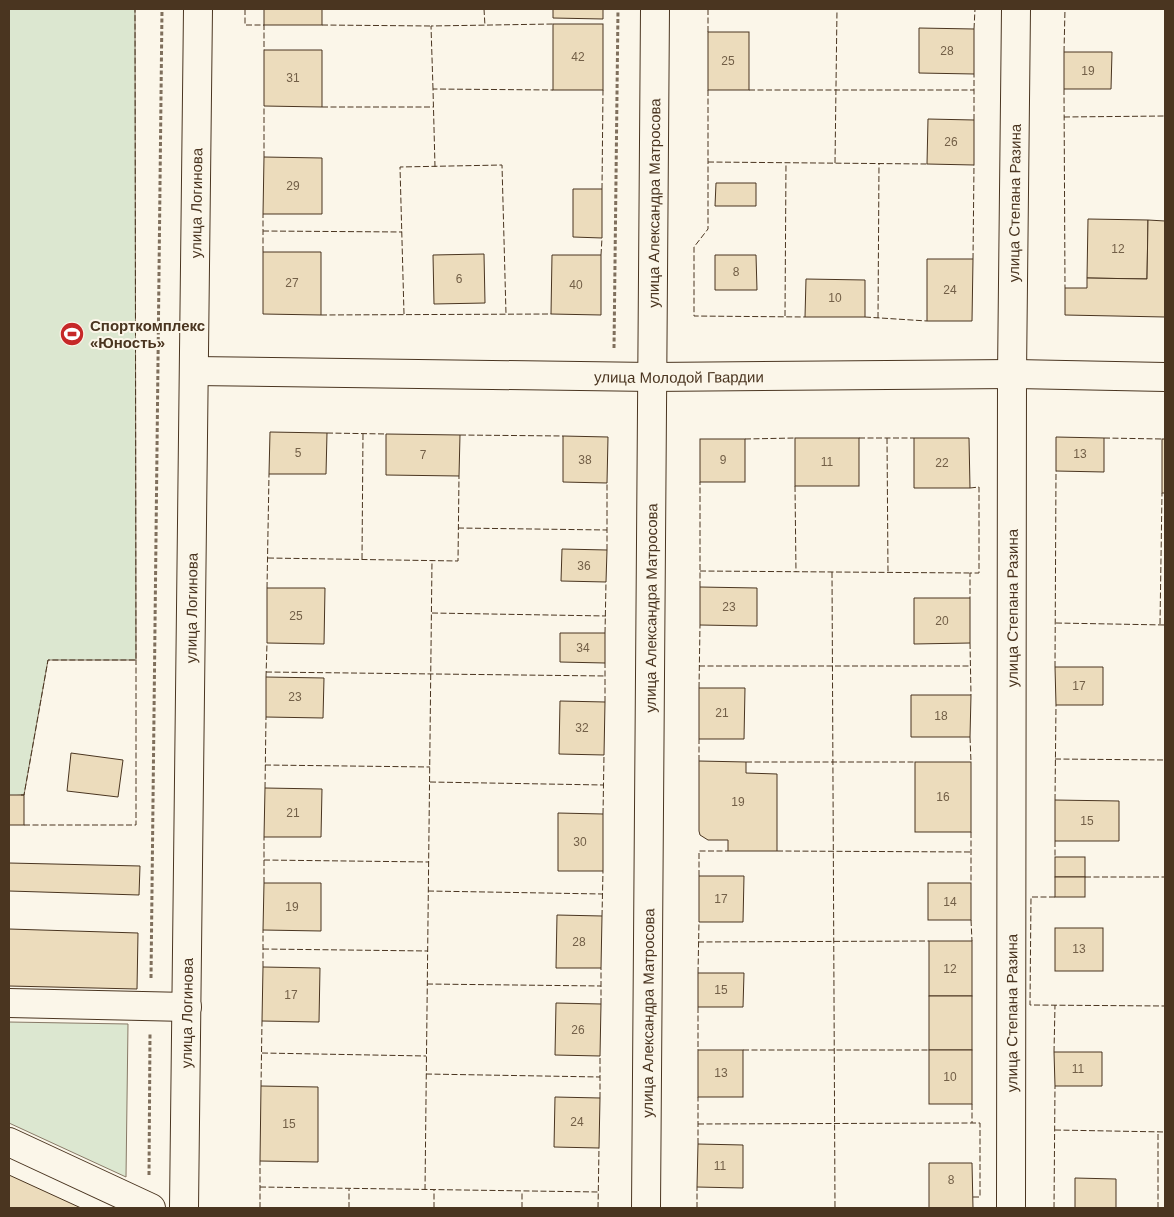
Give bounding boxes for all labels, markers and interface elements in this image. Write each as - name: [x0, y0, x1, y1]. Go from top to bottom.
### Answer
- house number: 28: [940, 44, 954, 58]
- house number: 42: [571, 50, 585, 64]
- house number: 25: [721, 54, 735, 68]
- house number: 19: [1081, 64, 1095, 78]
- house number: 31: [286, 71, 300, 85]
- street label: улица Александра Матросова: [644, 98, 663, 308]
- street label: улица Степана Разина: [1005, 123, 1023, 282]
- house number: 26: [944, 135, 958, 149]
- street label: улица Логинова: [187, 147, 205, 258]
- house number: 29: [286, 179, 300, 193]
- house number: 12: [1111, 242, 1125, 256]
- house number: 8: [733, 265, 740, 279]
- house number: 6: [456, 272, 463, 286]
- house number: 27: [285, 276, 299, 290]
- house number: 40: [569, 278, 583, 292]
- house number: 24: [943, 283, 957, 297]
- house number: 10: [828, 291, 842, 305]
- place label: Спорткомплекс «Юность»: [90, 317, 205, 351]
- sports icon: Спорткомплекс «Юность»: [59, 321, 85, 347]
- street label: улица Молодой Гвардии: [594, 368, 764, 386]
- house number: 5: [295, 446, 302, 460]
- house number: 13: [1073, 447, 1087, 461]
- house number: 7: [420, 448, 427, 462]
- house number: 38: [578, 453, 592, 467]
- house number: 9: [720, 453, 727, 467]
- house number: 11: [821, 455, 834, 469]
- house number: 22: [935, 456, 949, 470]
- street label: улица Александра Матросова: [641, 503, 660, 713]
- street label: улица Степана Разина: [1003, 528, 1020, 687]
- street label: улица Логинова: [182, 552, 200, 663]
- house number: 36: [577, 559, 591, 573]
- house number: 23: [722, 600, 736, 614]
- house number: 25: [289, 609, 303, 623]
- house number: 20: [935, 614, 949, 628]
- house number: 34: [576, 641, 590, 655]
- house number: 17: [1072, 679, 1086, 693]
- house number: 23: [288, 690, 302, 704]
- house number: 21: [715, 706, 729, 720]
- house number: 18: [934, 709, 948, 723]
- house number: 32: [575, 721, 589, 735]
- house number: 16: [936, 790, 950, 804]
- house number: 19: [731, 795, 745, 809]
- house number: 21: [286, 806, 300, 820]
- house number: 15: [1080, 814, 1094, 828]
- house number: 30: [573, 835, 587, 849]
- house number: 17: [714, 892, 728, 906]
- house number: 14: [943, 895, 957, 909]
- house number: 19: [285, 900, 299, 914]
- street label: улица Александра Матросова: [638, 908, 657, 1118]
- street label: улица Степана Разина: [1003, 933, 1020, 1092]
- house number: 28: [572, 935, 586, 949]
- house number: 13: [1072, 942, 1086, 956]
- street label: улица Логинова: [177, 957, 195, 1068]
- house number: 12: [943, 962, 957, 976]
- house number: 15: [714, 983, 728, 997]
- house number: 17: [284, 988, 298, 1002]
- house number: 26: [571, 1023, 585, 1037]
- house number: 11: [1072, 1062, 1085, 1076]
- house number: 13: [714, 1066, 728, 1080]
- house number: 10: [943, 1070, 957, 1084]
- house number: 24: [570, 1115, 584, 1129]
- house number: 15: [282, 1117, 296, 1131]
- house number: 11: [714, 1159, 727, 1173]
- house number: 8: [948, 1173, 955, 1187]

